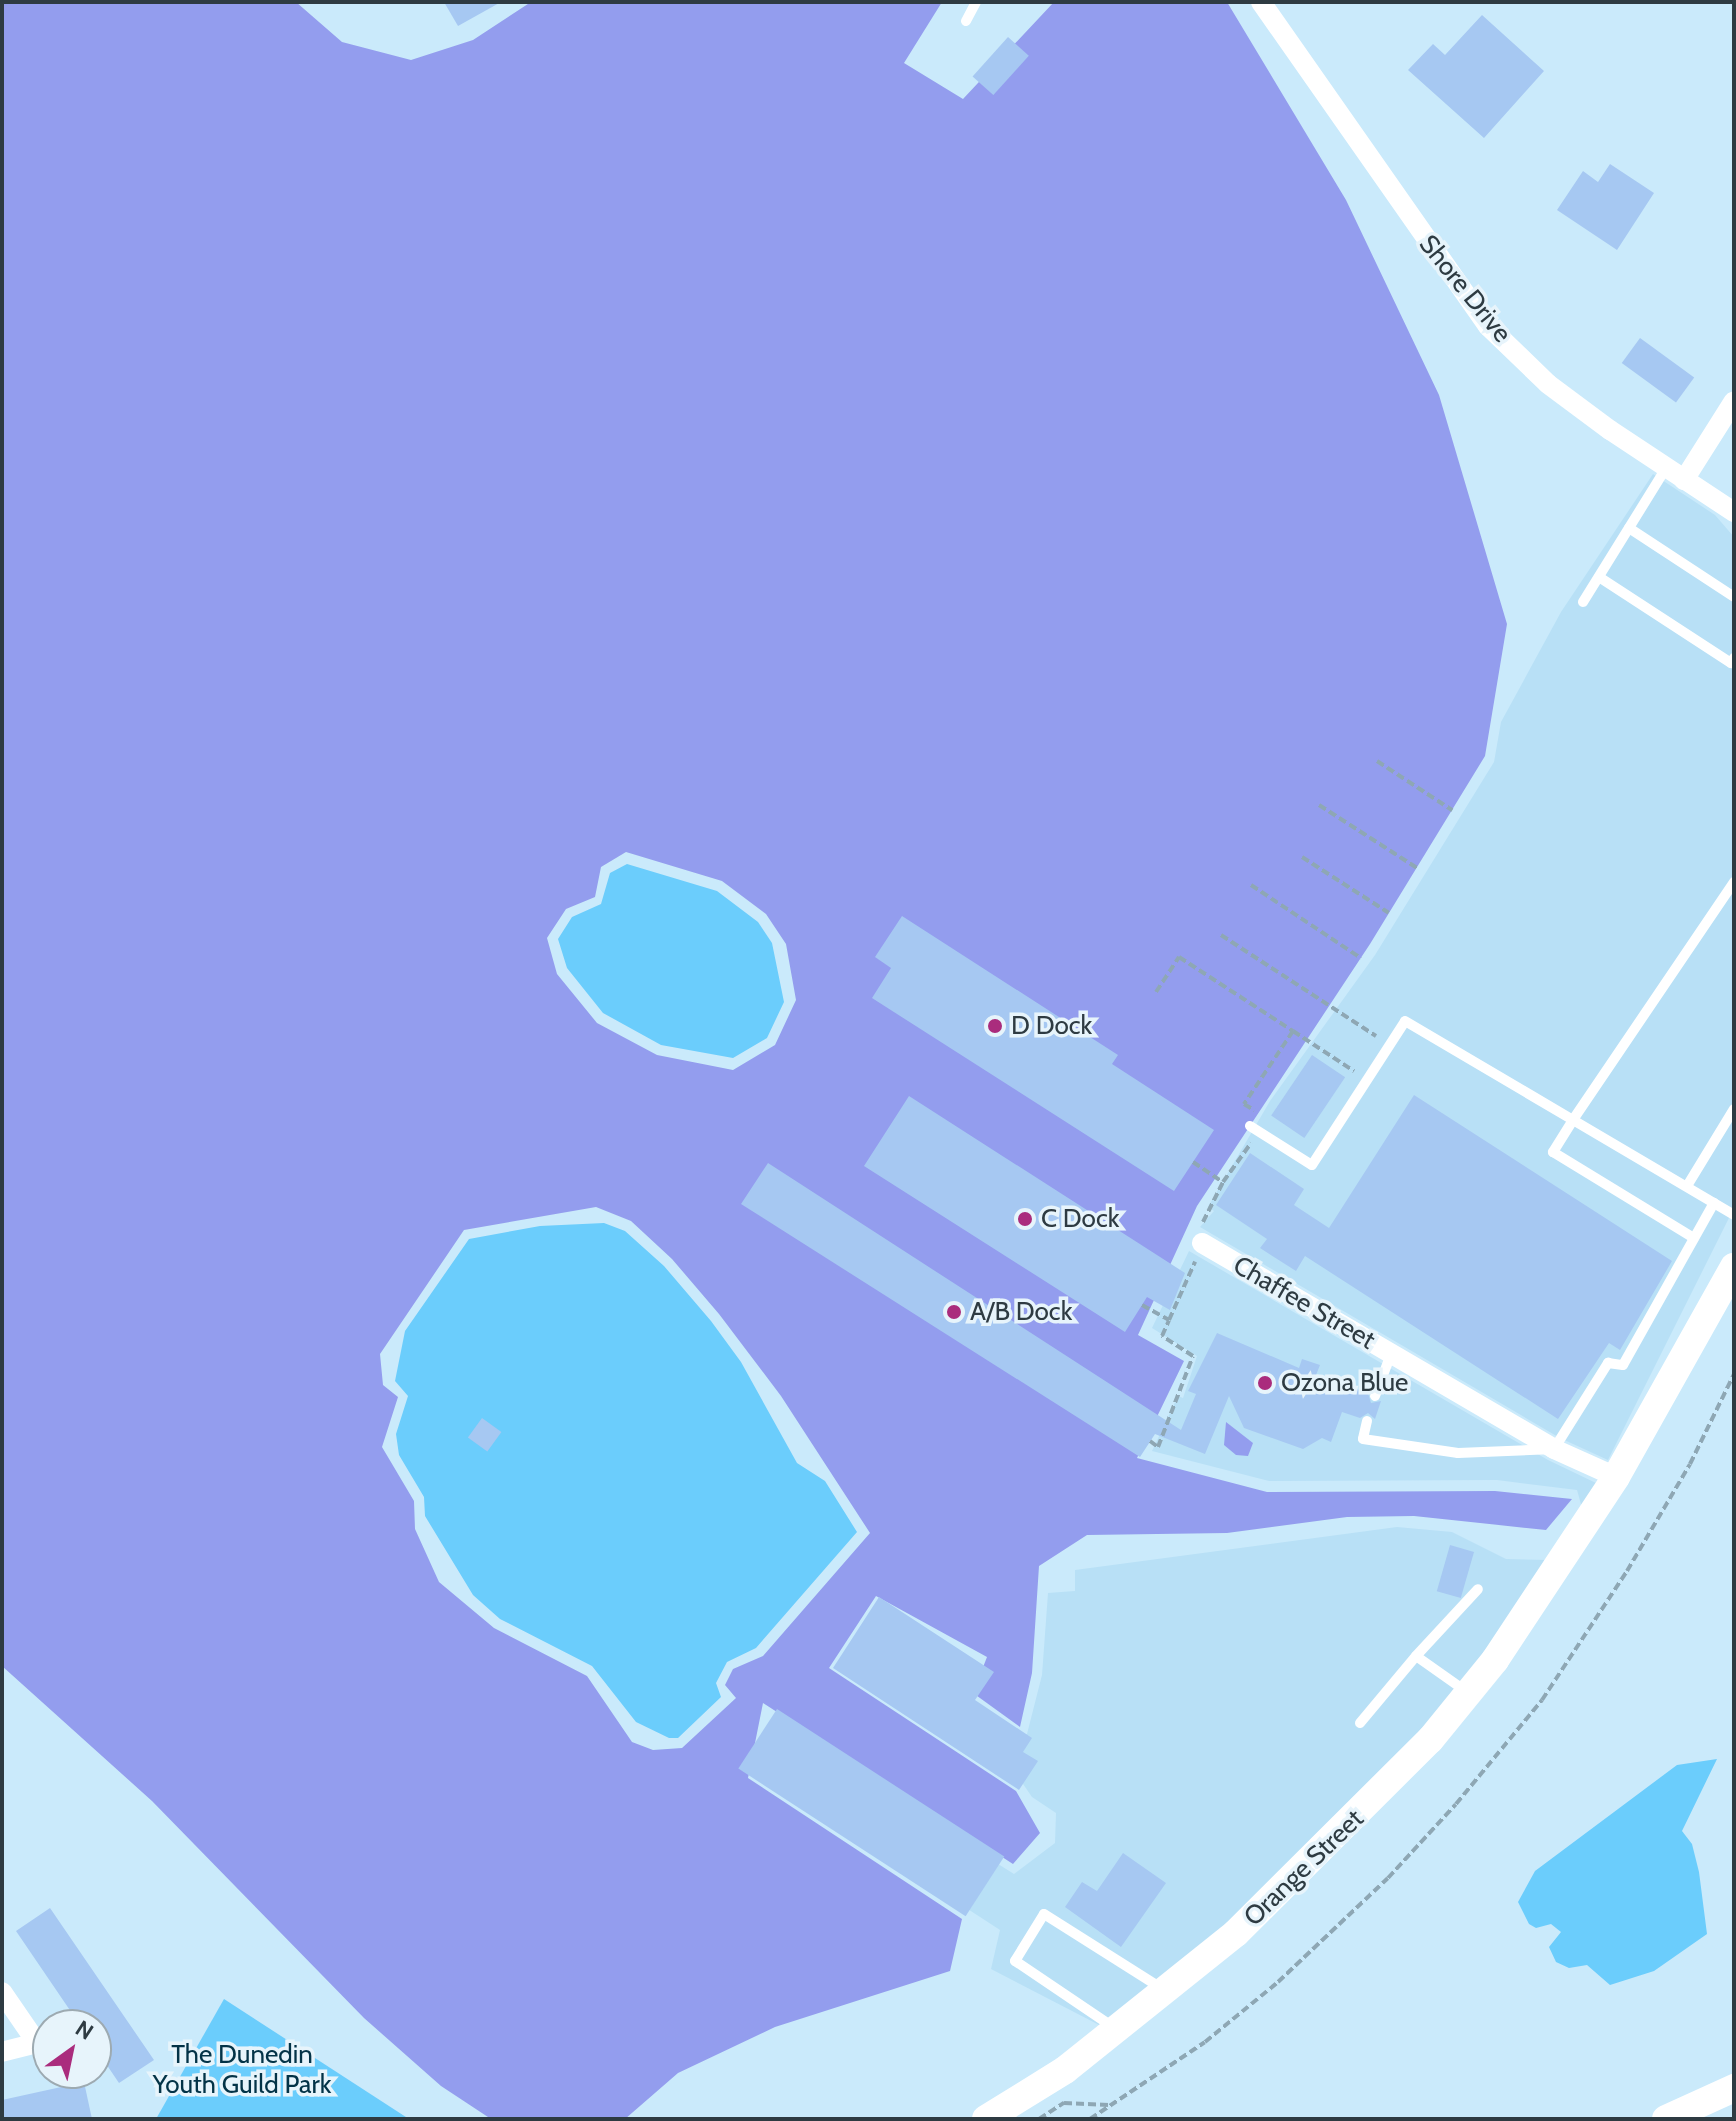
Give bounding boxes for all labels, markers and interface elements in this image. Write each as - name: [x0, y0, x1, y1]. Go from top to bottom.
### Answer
- street label: Shore Drive: [1412, 229, 1518, 349]
- place label: D Dock: [1011, 1010, 1092, 1042]
- marker: D Dock: [986, 1017, 1004, 1035]
- place label: C Dock: [1041, 1203, 1119, 1235]
- marker: C Dock: [1016, 1210, 1034, 1228]
- street label: Chaffee Street: [1227, 1250, 1381, 1356]
- place label: A/B Dock: [970, 1296, 1072, 1328]
- marker: A/B Dock: [945, 1303, 963, 1321]
- place label: Ozona Blue: [1281, 1367, 1408, 1399]
- marker: Ozona Blue: [1256, 1374, 1274, 1392]
- street label: Orange Street: [1238, 1803, 1370, 1933]
- north arrow: [32, 2009, 112, 2089]
- text: N: [70, 2015, 98, 2046]
- park label: The Dunedin Youth Guild Park: [153, 2039, 331, 2100]

